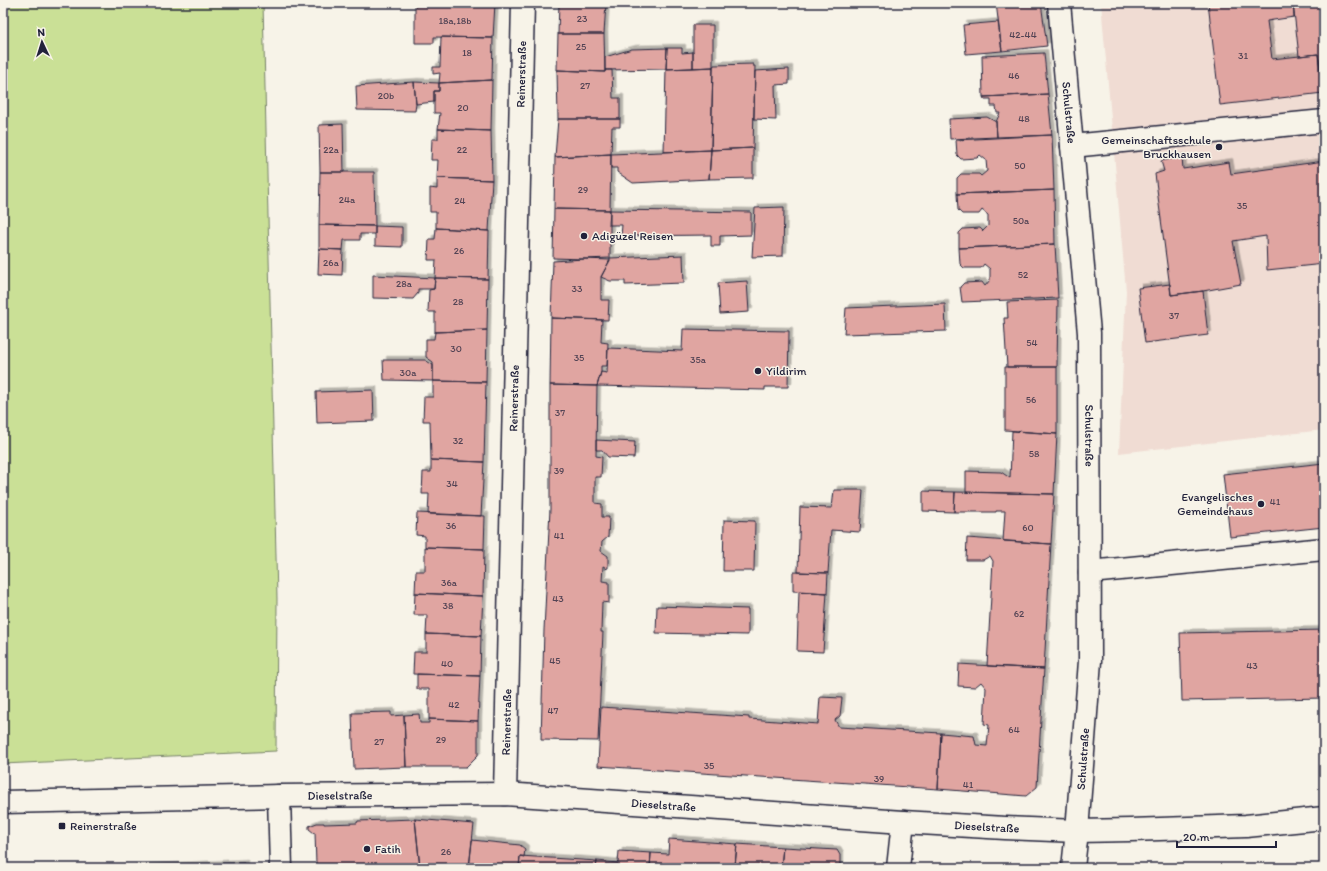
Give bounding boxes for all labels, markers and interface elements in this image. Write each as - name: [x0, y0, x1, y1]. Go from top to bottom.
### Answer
- house number: 23: [577, 12, 588, 25]
- house number: 18a,18b: [438, 14, 472, 27]
- north arrow: [22, 22, 62, 62]
- text: N: [37, 26, 46, 39]
- house number: 42-44: [1009, 28, 1037, 41]
- street label: Reinerstraße: [514, 40, 529, 108]
- house number: 25: [576, 40, 586, 53]
- house number: 18: [462, 46, 473, 59]
- house number: 31: [1238, 49, 1248, 62]
- house number: 46: [1008, 69, 1020, 82]
- house number: 27: [580, 79, 590, 92]
- street label: Schulstraße: [1059, 81, 1079, 144]
- house number: 20b: [378, 89, 394, 102]
- house number: 20: [457, 101, 469, 114]
- house number: 48: [1018, 112, 1030, 125]
- place label: Gemeinschaftsschule Bruckhausen: [1101, 133, 1211, 161]
- marker: Gemeinschaftsschule Bruckhausen: [1214, 142, 1224, 152]
- house number: 22a: [323, 143, 340, 156]
- house number: 22: [457, 143, 468, 156]
- house number: 50: [1014, 159, 1026, 172]
- house number: 29: [578, 183, 588, 196]
- house number: 24a: [339, 193, 356, 206]
- house number: 24: [454, 194, 466, 207]
- house number: 35: [1237, 199, 1247, 212]
- house number: 50a: [1013, 214, 1030, 227]
- place label: Adigüzel Reisen: [592, 229, 674, 243]
- marker: Adigüzel Reisen: [579, 231, 589, 241]
- house number: 26: [454, 244, 464, 257]
- house number: 26a: [323, 256, 340, 269]
- house number: 52: [1018, 268, 1029, 281]
- house number: 28a: [396, 277, 413, 290]
- house number: 33: [572, 282, 583, 295]
- house number: 28: [453, 295, 464, 308]
- house number: 37: [1169, 309, 1179, 322]
- house number: 54: [1026, 336, 1038, 349]
- house number: 30: [450, 342, 462, 355]
- house number: 35: [574, 351, 584, 364]
- house number: 35a: [690, 353, 707, 366]
- street label: Reinerstraße: [506, 364, 522, 432]
- place label: Yildirim: [766, 364, 807, 378]
- house number: 30a: [400, 366, 417, 379]
- marker: Yildirim: [753, 366, 763, 376]
- house number: 56: [1026, 393, 1036, 406]
- street label: Schulstraße: [1082, 404, 1096, 467]
- house number: 37: [555, 406, 565, 419]
- house number: 32: [453, 434, 464, 447]
- house number: 58: [1029, 447, 1040, 460]
- house number: 39: [554, 464, 564, 477]
- house number: 34: [446, 477, 458, 490]
- place label: Evangelisches Gemeindehaus: [1177, 490, 1253, 518]
- house number: 41: [1270, 495, 1281, 508]
- marker: Evangelisches Gemeindehaus: [1256, 499, 1266, 509]
- house number: 36: [446, 519, 456, 532]
- house number: 60: [1022, 521, 1034, 534]
- house number: 41: [554, 529, 565, 542]
- house number: 36a: [441, 576, 458, 589]
- house number: 43: [552, 592, 564, 605]
- house number: 38: [443, 599, 454, 612]
- house number: 62: [1014, 607, 1025, 620]
- house number: 45: [549, 654, 561, 667]
- house number: 40: [441, 657, 453, 670]
- house number: 43: [1246, 659, 1258, 672]
- street label: Reinerstraße: [499, 688, 514, 756]
- house number: 42: [448, 698, 460, 711]
- house number: 47: [548, 704, 559, 717]
- house number: 64: [1008, 723, 1020, 736]
- street label: Schulstraße: [1074, 727, 1092, 791]
- house number: 29: [436, 733, 446, 746]
- house number: 27: [374, 735, 384, 748]
- house number: 35: [704, 759, 714, 772]
- house number: 39: [874, 772, 884, 785]
- house number: 41: [963, 778, 974, 791]
- street label: Dieselstraße: [307, 788, 373, 803]
- street label: Dieselstraße: [631, 796, 697, 814]
- street label: Dieselstraße: [954, 818, 1020, 836]
- place label: Reinerstraße: [70, 819, 137, 833]
- marker: Reinerstraße: [57, 821, 67, 831]
- scale bar: [1177, 823, 1276, 849]
- text: 20 m: [1183, 830, 1210, 844]
- place label: Fatih: [375, 842, 401, 856]
- marker: Fatih: [362, 844, 372, 854]
- house number: 26: [441, 845, 451, 858]

